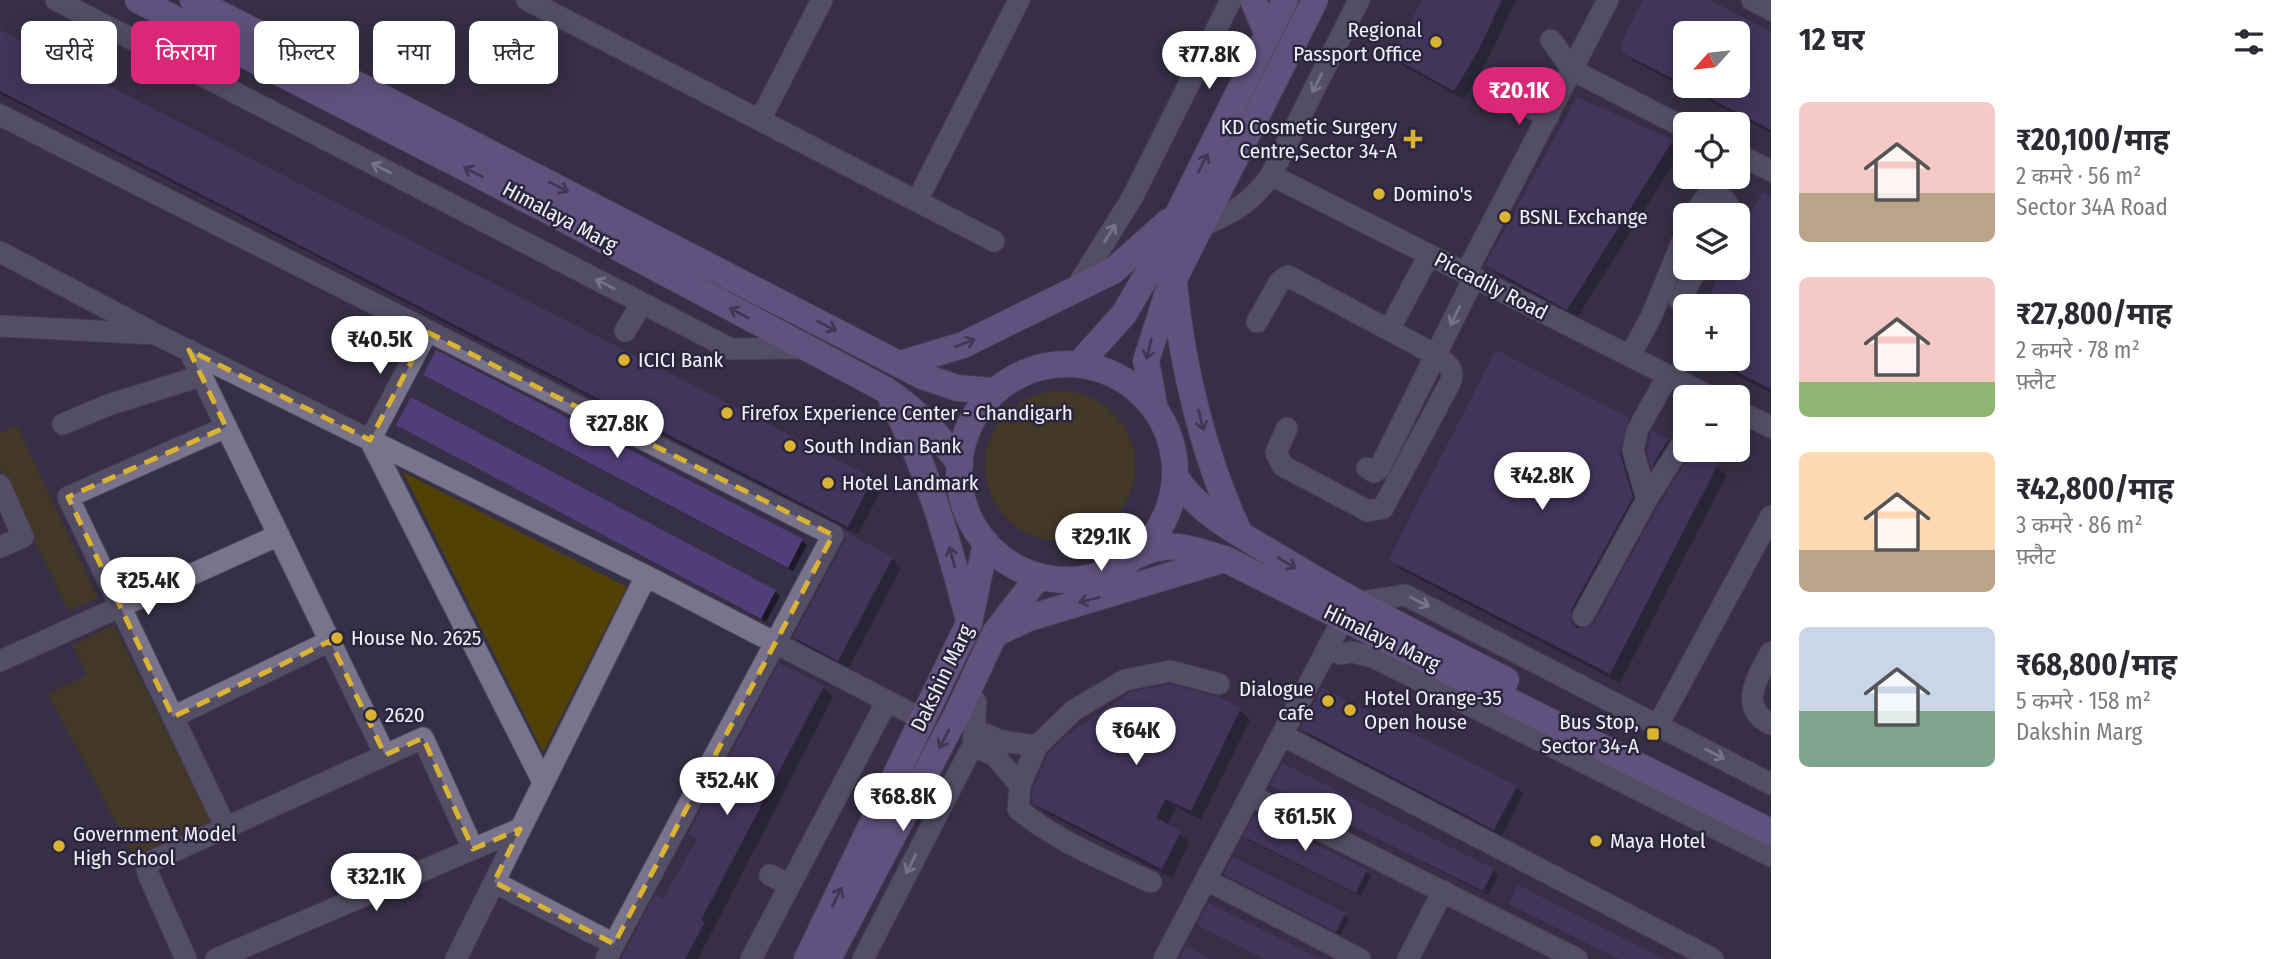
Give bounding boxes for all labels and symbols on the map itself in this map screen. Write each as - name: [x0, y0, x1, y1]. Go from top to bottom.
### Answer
- place label: Regional Passport Office: [1293, 17, 1422, 67]
- north arrow: [1673, 21, 1750, 98]
- pin: ₹77.8K: [1152, 32, 1266, 91]
- marker: Regional Passport Office: [1428, 34, 1444, 50]
- pin: ₹20.1K: [1462, 68, 1576, 127]
- one-way arrow: [1310, 72, 1324, 93]
- place label: KD Cosmetic Surgery Centre,Sector 34-A: [1221, 114, 1398, 164]
- marker: KD Cosmetic Surgery Centre,Sector 34-A: [1403, 129, 1423, 149]
- one-way arrow: [1197, 153, 1211, 174]
- one-way arrow: [371, 161, 392, 174]
- one-way arrow: [463, 164, 484, 178]
- street label: Himalaya Marg: [498, 176, 622, 258]
- one-way arrow: [549, 181, 569, 195]
- place label: Domino's: [1393, 181, 1473, 207]
- marker: Domino's: [1371, 186, 1387, 202]
- place label: BSNL Exchange: [1519, 204, 1648, 230]
- marker: BSNL Exchange: [1497, 209, 1513, 225]
- one-way arrow: [1104, 223, 1118, 243]
- street label: Piccadily Road: [1430, 246, 1552, 326]
- one-way arrow: [595, 277, 616, 290]
- one-way arrow: [1448, 305, 1461, 326]
- one-way arrow: [729, 306, 750, 319]
- pin: ₹40.5K: [323, 316, 437, 376]
- one-way arrow: [816, 319, 837, 333]
- one-way arrow: [953, 335, 975, 348]
- one-way arrow: [1142, 337, 1155, 360]
- place label: ICICI Bank: [638, 347, 724, 373]
- marker: ICICI Bank: [616, 352, 632, 368]
- pin: ₹27.8K: [560, 400, 674, 460]
- place label: Firefox Experience Center - Chandigarh: [741, 400, 1073, 426]
- marker: Firefox Experience Center - Chandigarh: [719, 405, 735, 421]
- one-way arrow: [1195, 408, 1208, 431]
- place label: South Indian Bank: [804, 433, 962, 459]
- marker: South Indian Bank: [782, 438, 798, 454]
- pin: ₹42.8K: [1485, 452, 1599, 512]
- place label: Hotel Landmark: [842, 470, 979, 496]
- marker: Hotel Landmark: [820, 475, 836, 491]
- pin: ₹29.1K: [1044, 514, 1158, 573]
- one-way arrow: [945, 546, 958, 569]
- one-way arrow: [1277, 556, 1297, 570]
- pin: ₹25.4K: [91, 558, 205, 617]
- one-way arrow: [1078, 594, 1101, 608]
- one-way arrow: [1409, 595, 1429, 609]
- street label: Himalaya Marg: [1320, 599, 1444, 677]
- street label: Dakshin Marg: [905, 620, 979, 736]
- place label: House No. 2625: [351, 625, 481, 651]
- marker: House No. 2625: [329, 630, 345, 646]
- place label: Dialogue cafe: [1239, 676, 1314, 726]
- place label: Hotel Orange-35 Open house: [1364, 685, 1502, 735]
- marker: Dialogue cafe: [1320, 693, 1336, 709]
- place label: 2620: [385, 702, 425, 728]
- marker: Hotel Orange-35 Open house: [1342, 702, 1358, 718]
- marker: 2620: [363, 707, 379, 723]
- pin: ₹64K: [1095, 708, 1177, 767]
- place label: Bus Stop, Sector 34-A: [1541, 709, 1639, 759]
- marker: Bus Stop, Sector 34-A: [1645, 726, 1661, 742]
- one-way arrow: [936, 728, 950, 748]
- one-way arrow: [1704, 748, 1725, 762]
- pin: ₹52.4K: [670, 758, 784, 817]
- pin: ₹68.8K: [846, 774, 960, 833]
- pin: ₹61.5K: [1248, 794, 1362, 853]
- place label: Government Model High School: [73, 821, 237, 871]
- place label: Maya Hotel: [1610, 828, 1706, 854]
- marker: Maya Hotel: [1588, 833, 1604, 849]
- marker: Government Model High School: [51, 838, 67, 854]
- pin: ₹32.1K: [319, 853, 433, 913]
- one-way arrow: [903, 853, 917, 874]
- one-way arrow: [831, 887, 844, 908]

